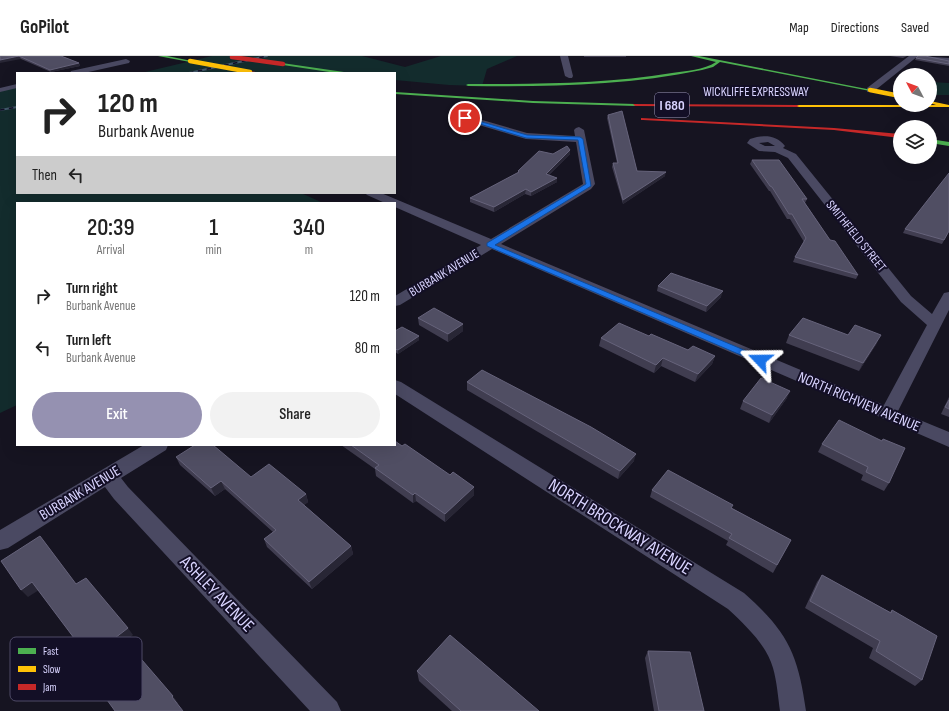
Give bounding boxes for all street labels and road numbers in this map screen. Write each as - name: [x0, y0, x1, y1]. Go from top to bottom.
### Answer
- street label: WICKLIFFE EXPRESSWAY: [703, 84, 809, 100]
- road number: I 680: [655, 93, 689, 117]
- street label: SMITHFIELD STREET: [822, 197, 890, 275]
- street label: BURBANK AVENUE: [406, 246, 482, 300]
- street label: NORTH RICHVIEW AVENUE: [795, 368, 923, 436]
- street label: BURBANK AVENUE: [36, 461, 124, 525]
- street label: NORTH BROCKWAY AVENUE: [545, 475, 695, 579]
- street label: ASHLEY AVENUE: [175, 551, 258, 636]

